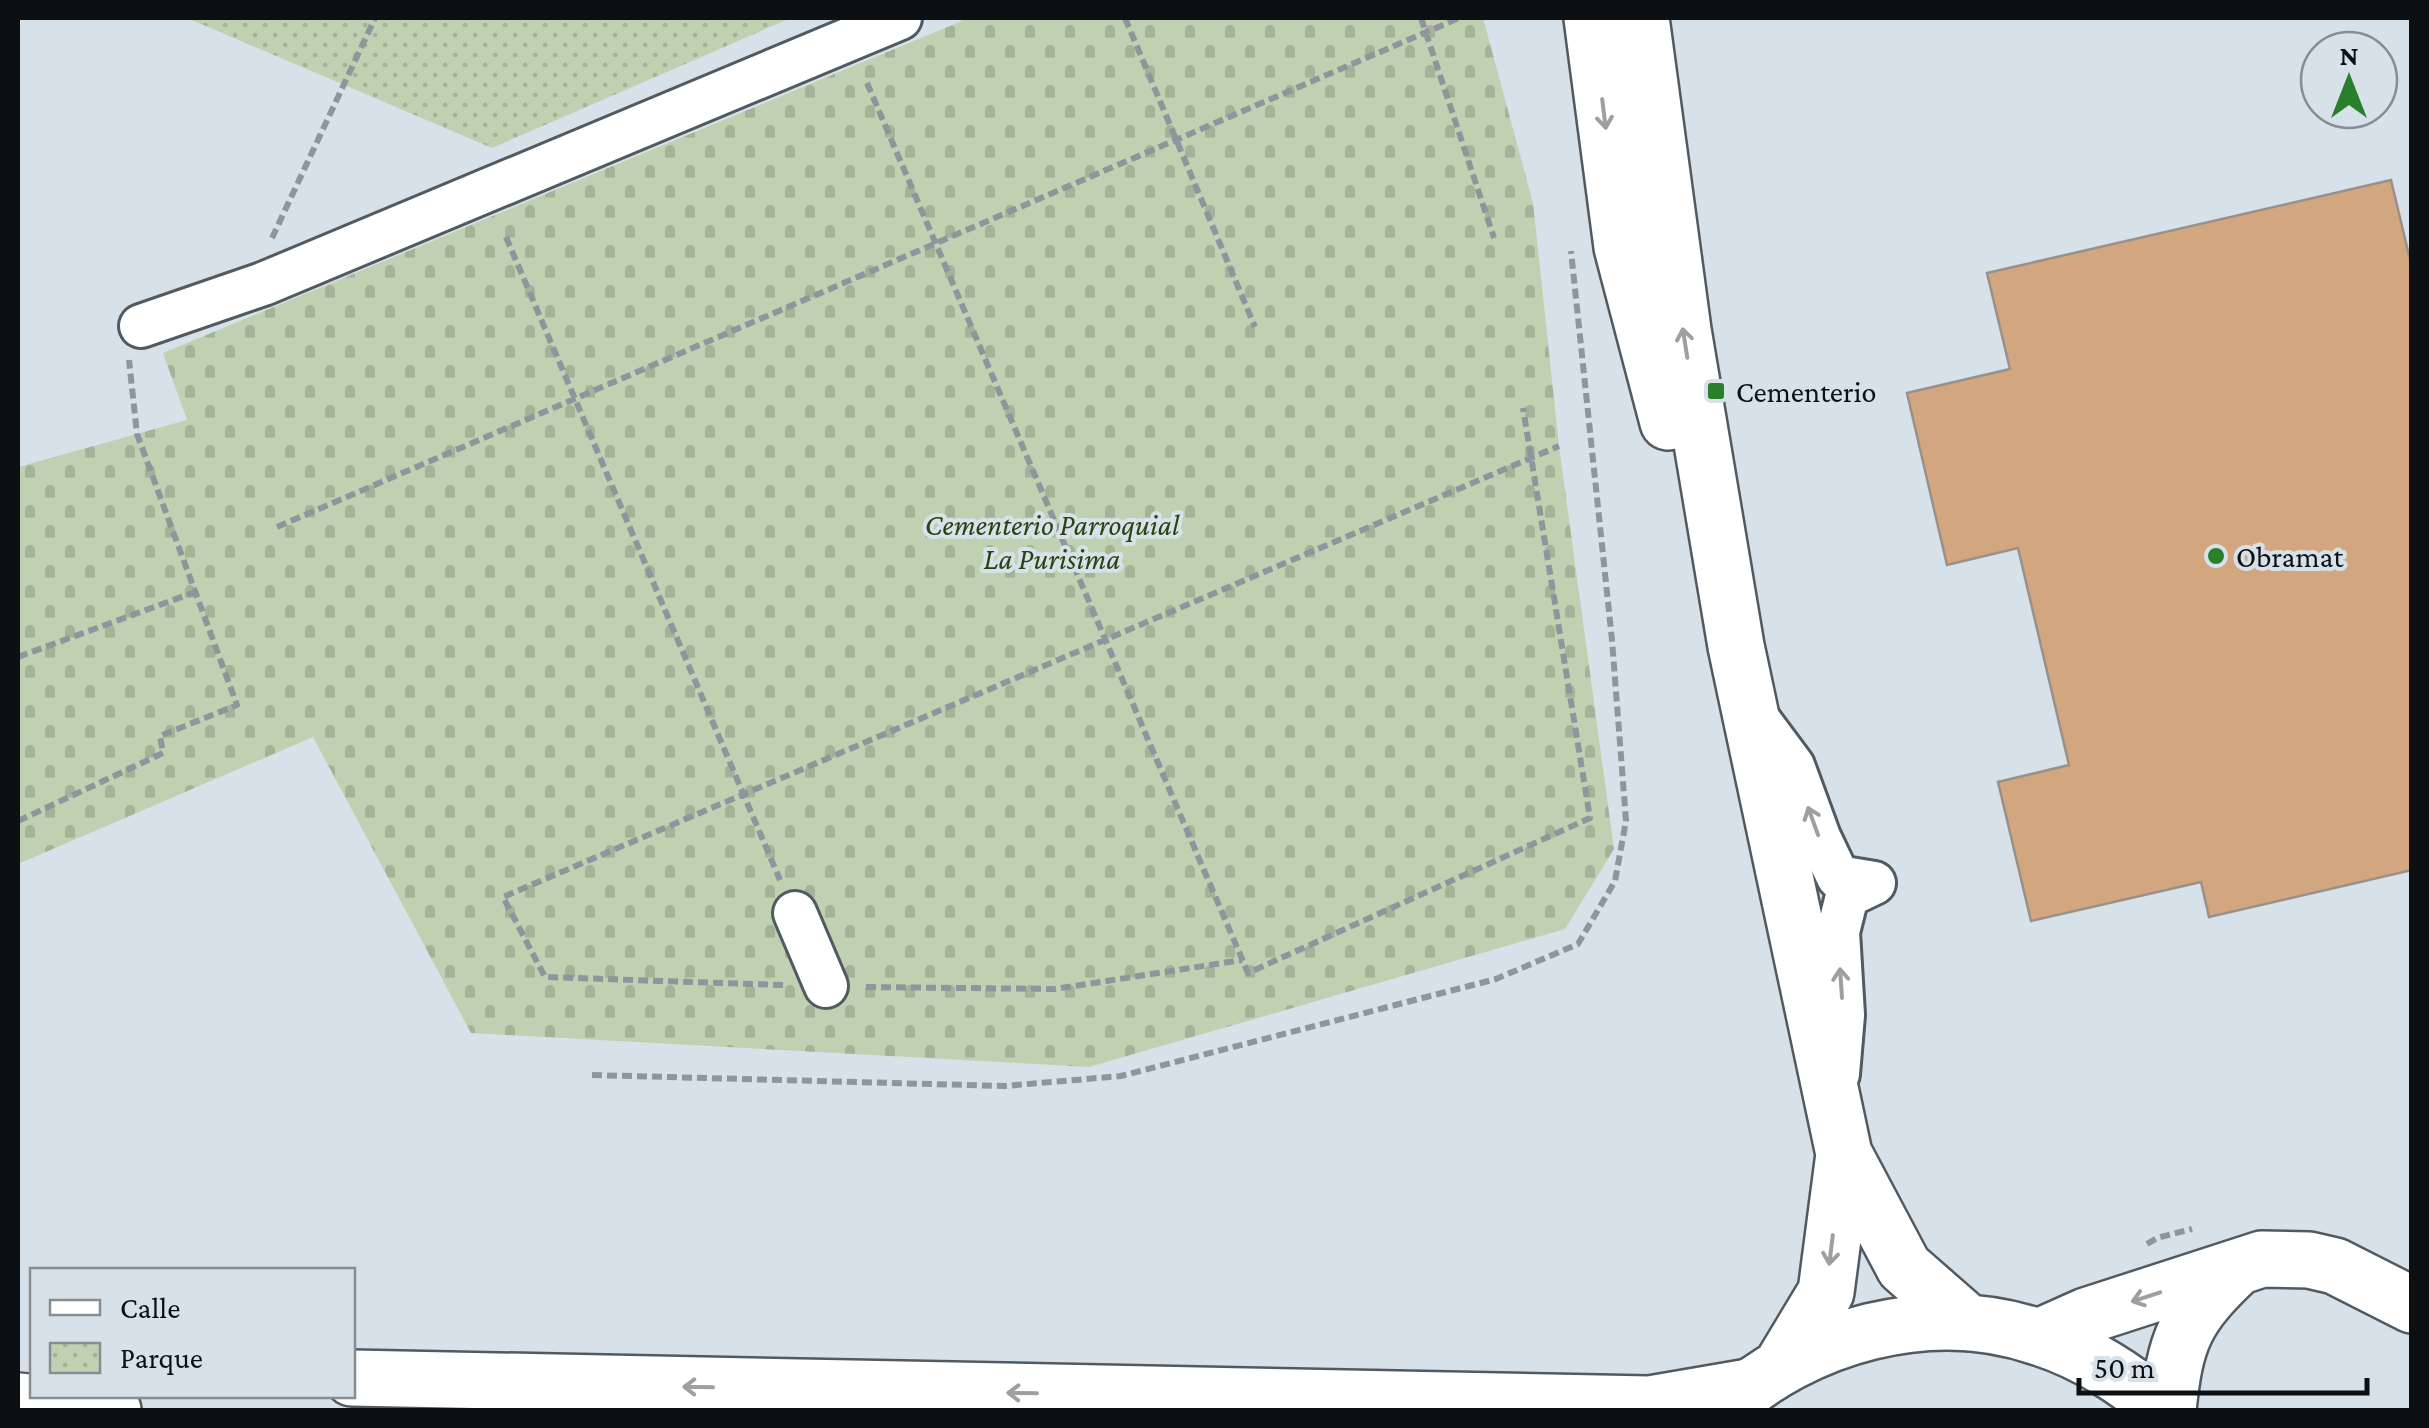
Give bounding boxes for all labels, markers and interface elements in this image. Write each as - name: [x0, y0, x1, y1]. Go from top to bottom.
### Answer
- north arrow: [2299, 30, 2399, 130]
- text: N: [2339, 40, 2359, 71]
- one-way arrow: [1595, 98, 1614, 130]
- one-way arrow: [1676, 327, 1694, 360]
- place label: Cementerio: [1736, 375, 1876, 408]
- marker: Cementerio: [1705, 380, 1727, 402]
- park label: Cementerio Parroquial La Purisima: [925, 508, 1180, 575]
- place label: Obramat: [2236, 540, 2344, 573]
- marker: Obramat: [2205, 545, 2227, 567]
- one-way arrow: [1803, 807, 1821, 838]
- one-way arrow: [1831, 967, 1850, 999]
- one-way arrow: [1821, 1234, 1840, 1266]
- legend: [30, 1268, 355, 1398]
- one-way arrow: [2131, 1289, 2163, 1307]
- text: Calle: [120, 1291, 180, 1324]
- scale bar: [2079, 1333, 2366, 1395]
- text: Parque: [120, 1341, 203, 1375]
- text: 50 m: [2094, 1351, 2155, 1384]
- one-way arrow: [682, 1377, 714, 1396]
- one-way arrow: [1007, 1383, 1039, 1402]

